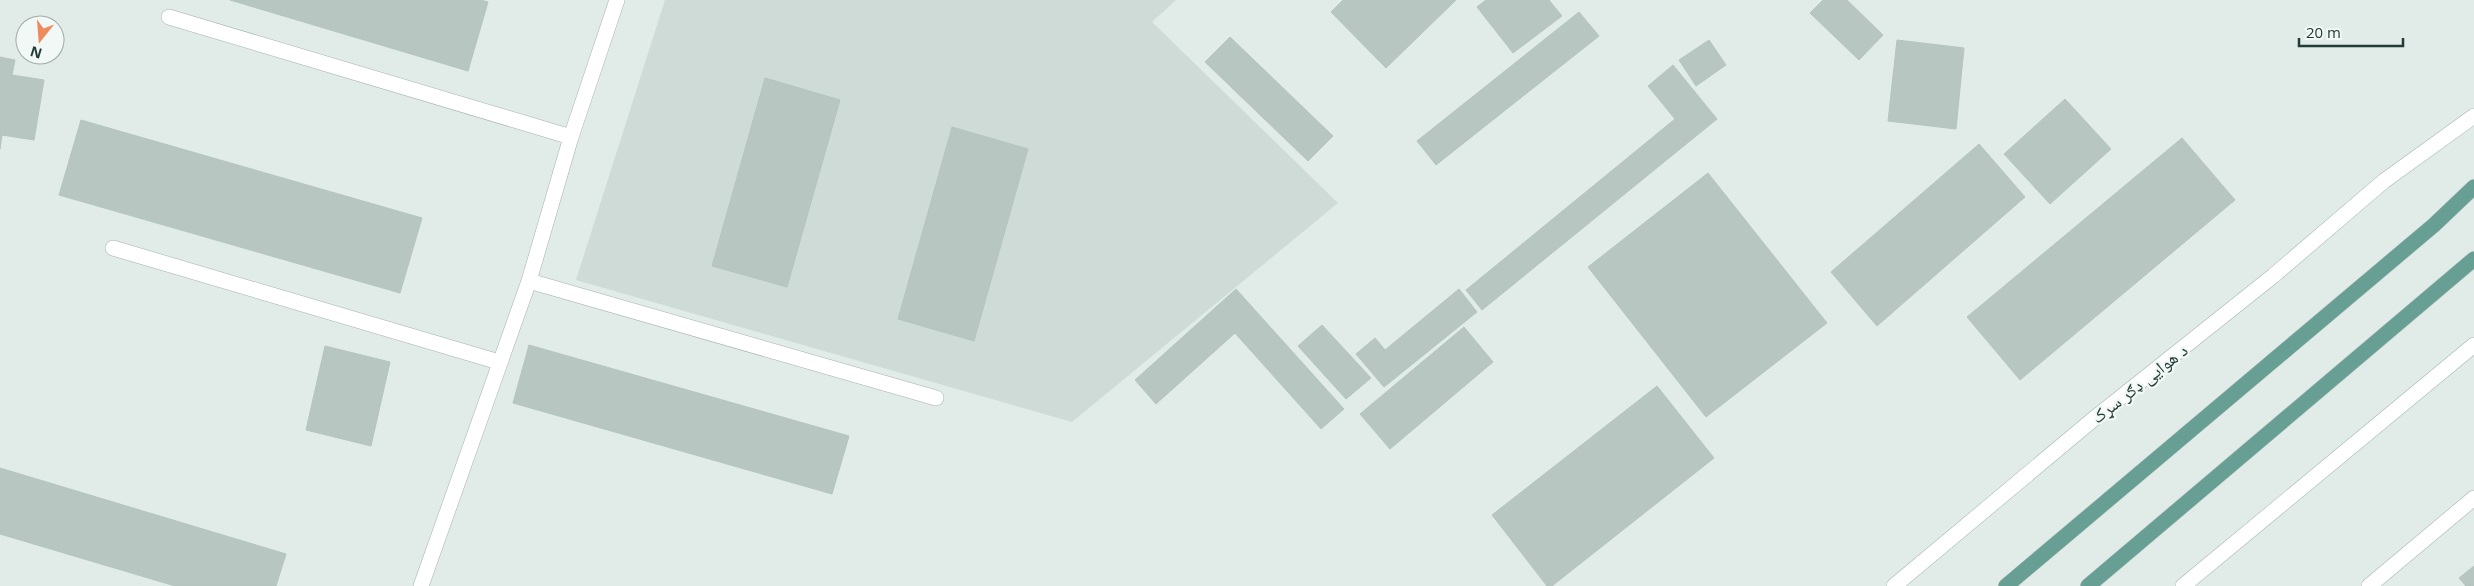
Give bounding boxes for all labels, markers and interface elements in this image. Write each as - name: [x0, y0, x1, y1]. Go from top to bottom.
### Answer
- north arrow: [15, 15, 65, 65]
- scale bar: [2299, 15, 2403, 47]
- text: 20 m: [2306, 22, 2341, 42]
- text: N: [28, 42, 44, 64]
- street label: د هوایی ډګر سړک: [2086, 338, 2192, 428]

